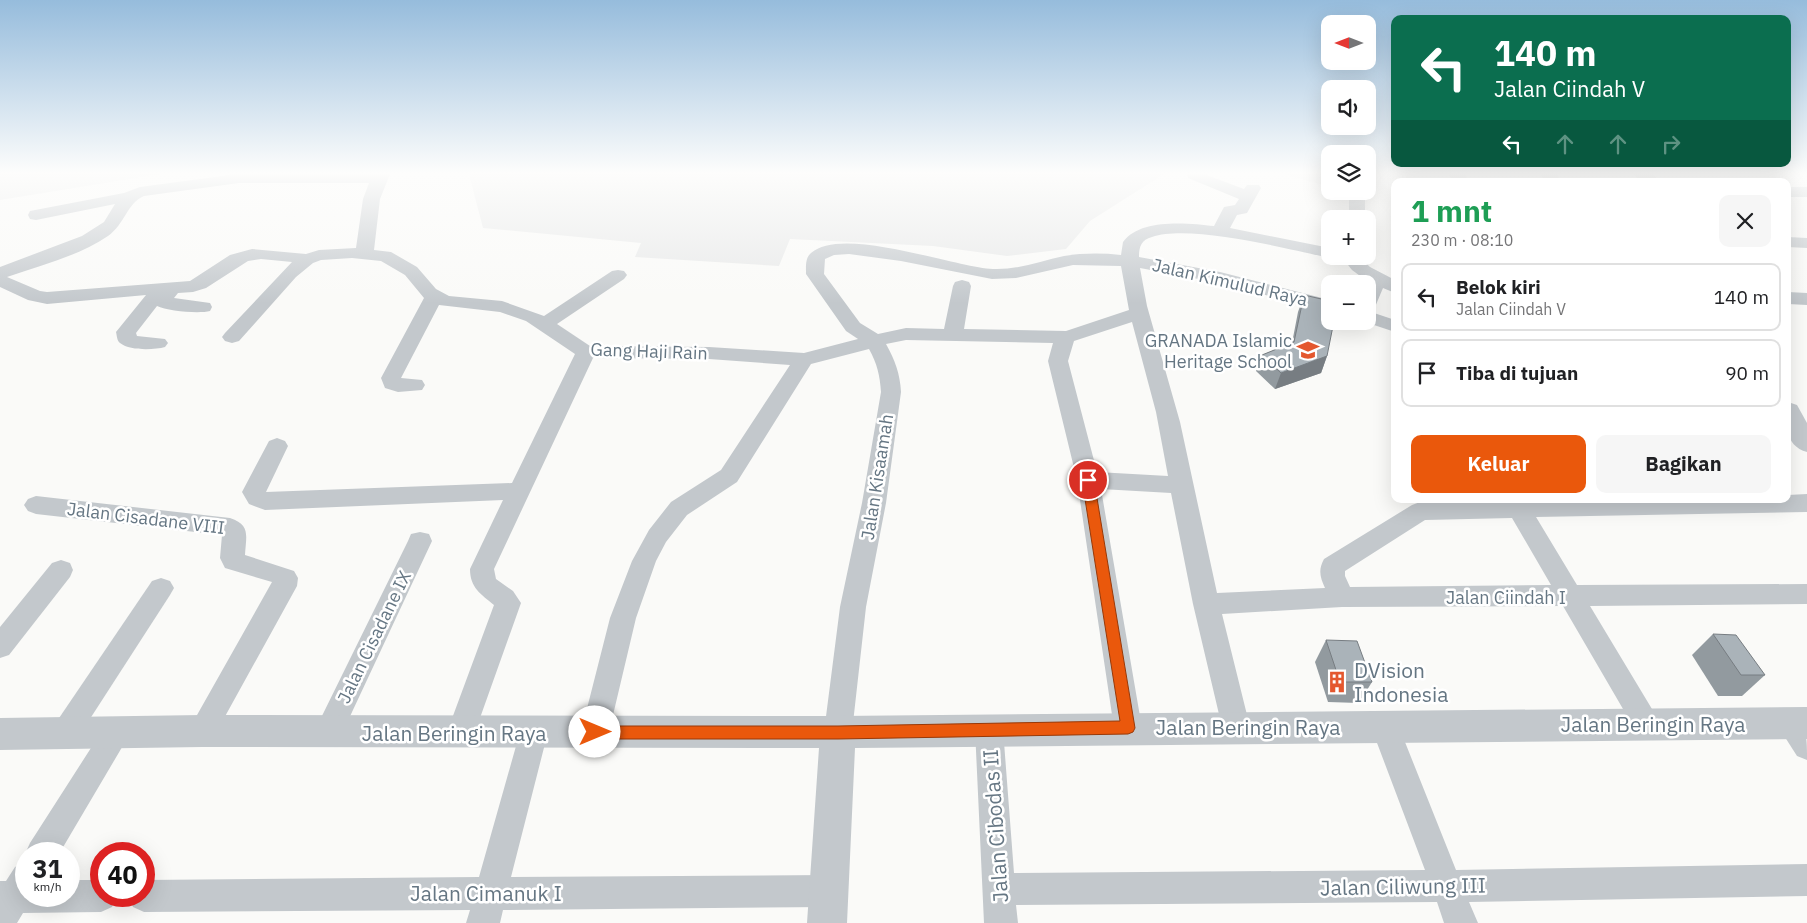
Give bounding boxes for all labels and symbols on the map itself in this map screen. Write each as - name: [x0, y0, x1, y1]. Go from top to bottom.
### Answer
- north arrow: [1321, 15, 1376, 70]
- street label: Jalan Kimulud Raya: [1150, 253, 1310, 311]
- place label: GRANADA Islamic Heritage School: [1145, 329, 1292, 373]
- street label: Gang Haji Rain: [590, 337, 708, 365]
- school or university icon: GRANADA Islamic Heritage School: [1295, 337, 1321, 363]
- street label: Jalan Kisaamah: [856, 412, 898, 542]
- pin: [1067, 459, 1109, 501]
- street label: Jalan Cisadane VIII: [66, 497, 226, 539]
- street label: Jalan Cisadane IX: [332, 567, 416, 707]
- street label: Jalan Ciindah I: [1446, 586, 1566, 609]
- place label: DVision Indonesia: [1354, 656, 1448, 708]
- building icon: DVision Indonesia: [1324, 669, 1350, 695]
- position arrow: [568, 705, 620, 757]
- street label: Jalan Beringin Raya: [1561, 710, 1745, 738]
- street label: Jalan Beringin Raya: [1156, 713, 1340, 741]
- street label: Jalan Beringin Raya: [362, 719, 546, 747]
- street label: Jalan Cibodas II: [976, 749, 1014, 903]
- speed limit sign: 40: [90, 842, 155, 907]
- street label: Jalan Ciliwung III: [1320, 871, 1486, 901]
- street label: Jalan Cimanuk I: [410, 879, 562, 907]

